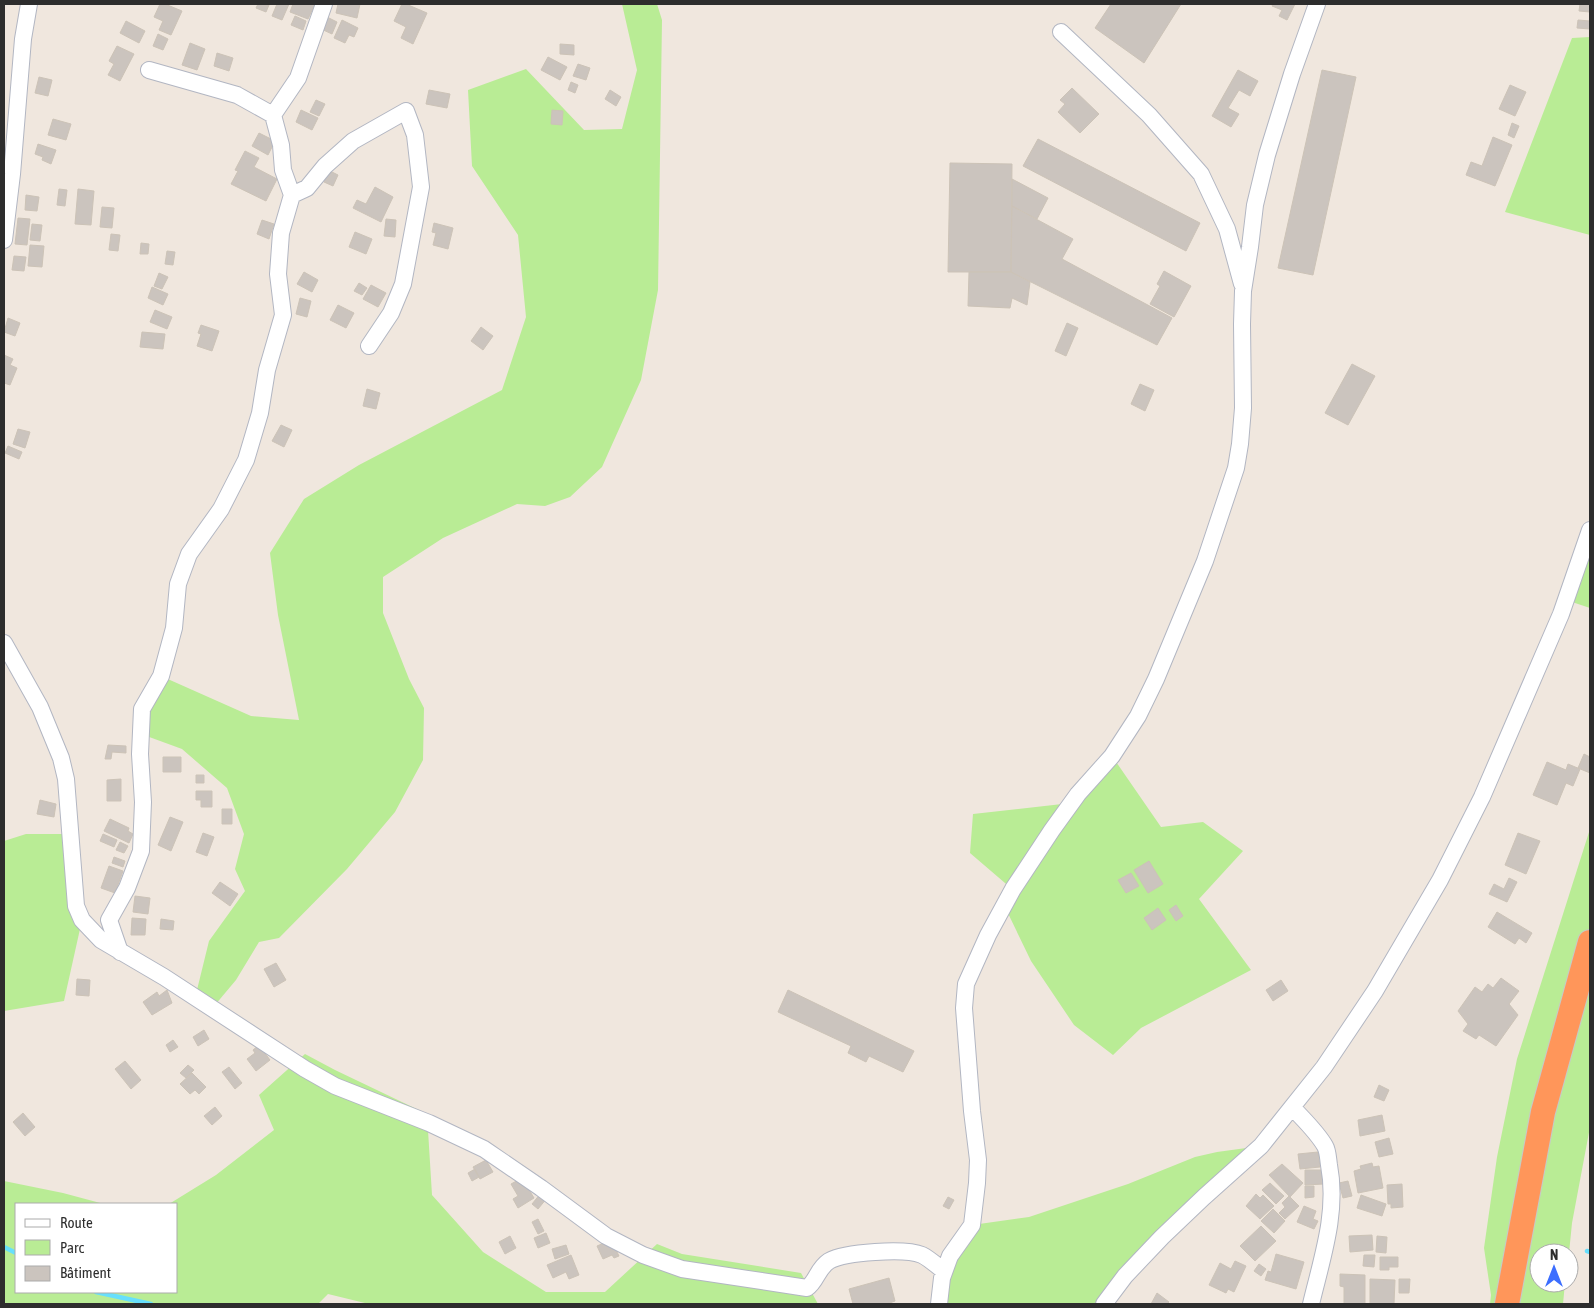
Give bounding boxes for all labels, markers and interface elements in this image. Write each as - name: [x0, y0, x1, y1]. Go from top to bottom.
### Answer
- legend: [15, 1203, 178, 1293]
- text: Route: [60, 1214, 93, 1231]
- text: Parc: [60, 1239, 84, 1256]
- north arrow: [1529, 1243, 1579, 1293]
- text: N: [1550, 1247, 1558, 1263]
- text: Bâtiment: [60, 1264, 111, 1281]

